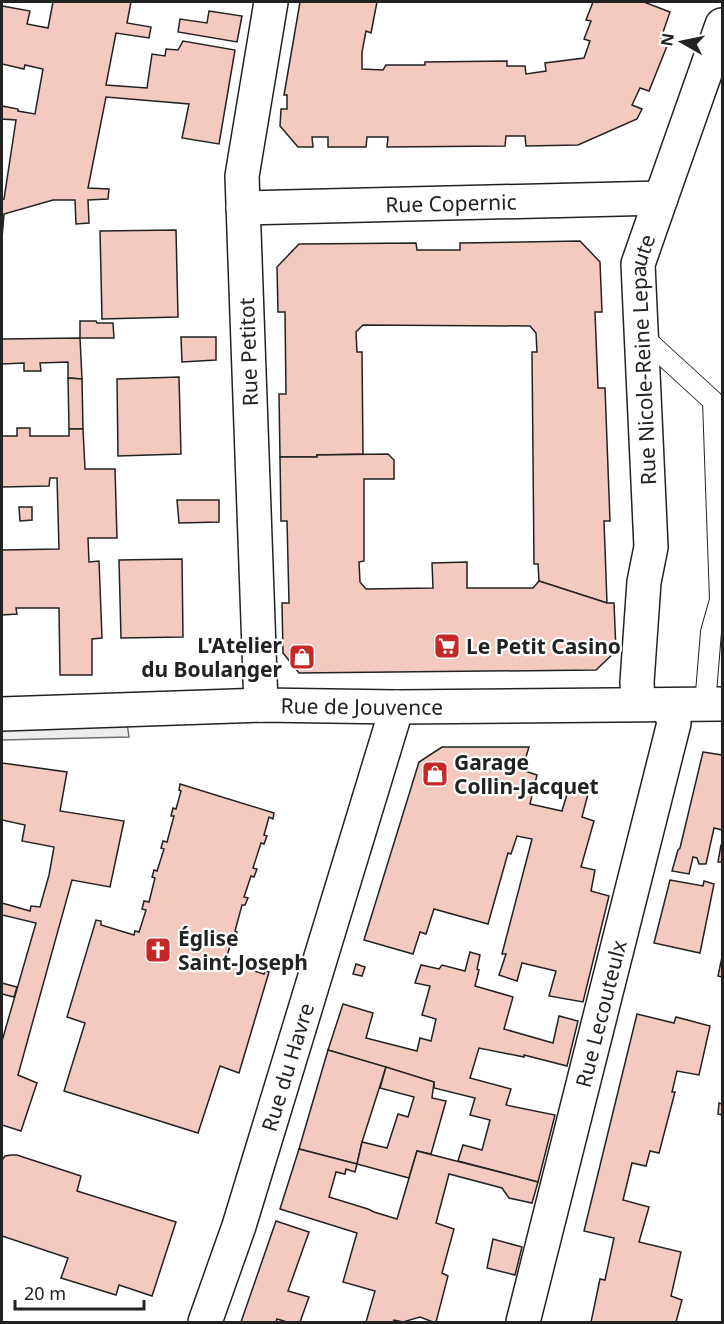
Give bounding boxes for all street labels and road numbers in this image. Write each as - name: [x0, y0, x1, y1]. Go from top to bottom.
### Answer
- street label: Rue Copernic: [385, 187, 517, 219]
- street label: Rue Nicole-Reine Lepaute: [624, 230, 662, 486]
- street label: Rue Petitot: [232, 297, 264, 407]
- street label: Rue de Jouvence: [280, 691, 443, 721]
- street label: Rue Lecouteulx: [569, 937, 633, 1090]
- street label: Rue du Havre: [255, 999, 320, 1135]

